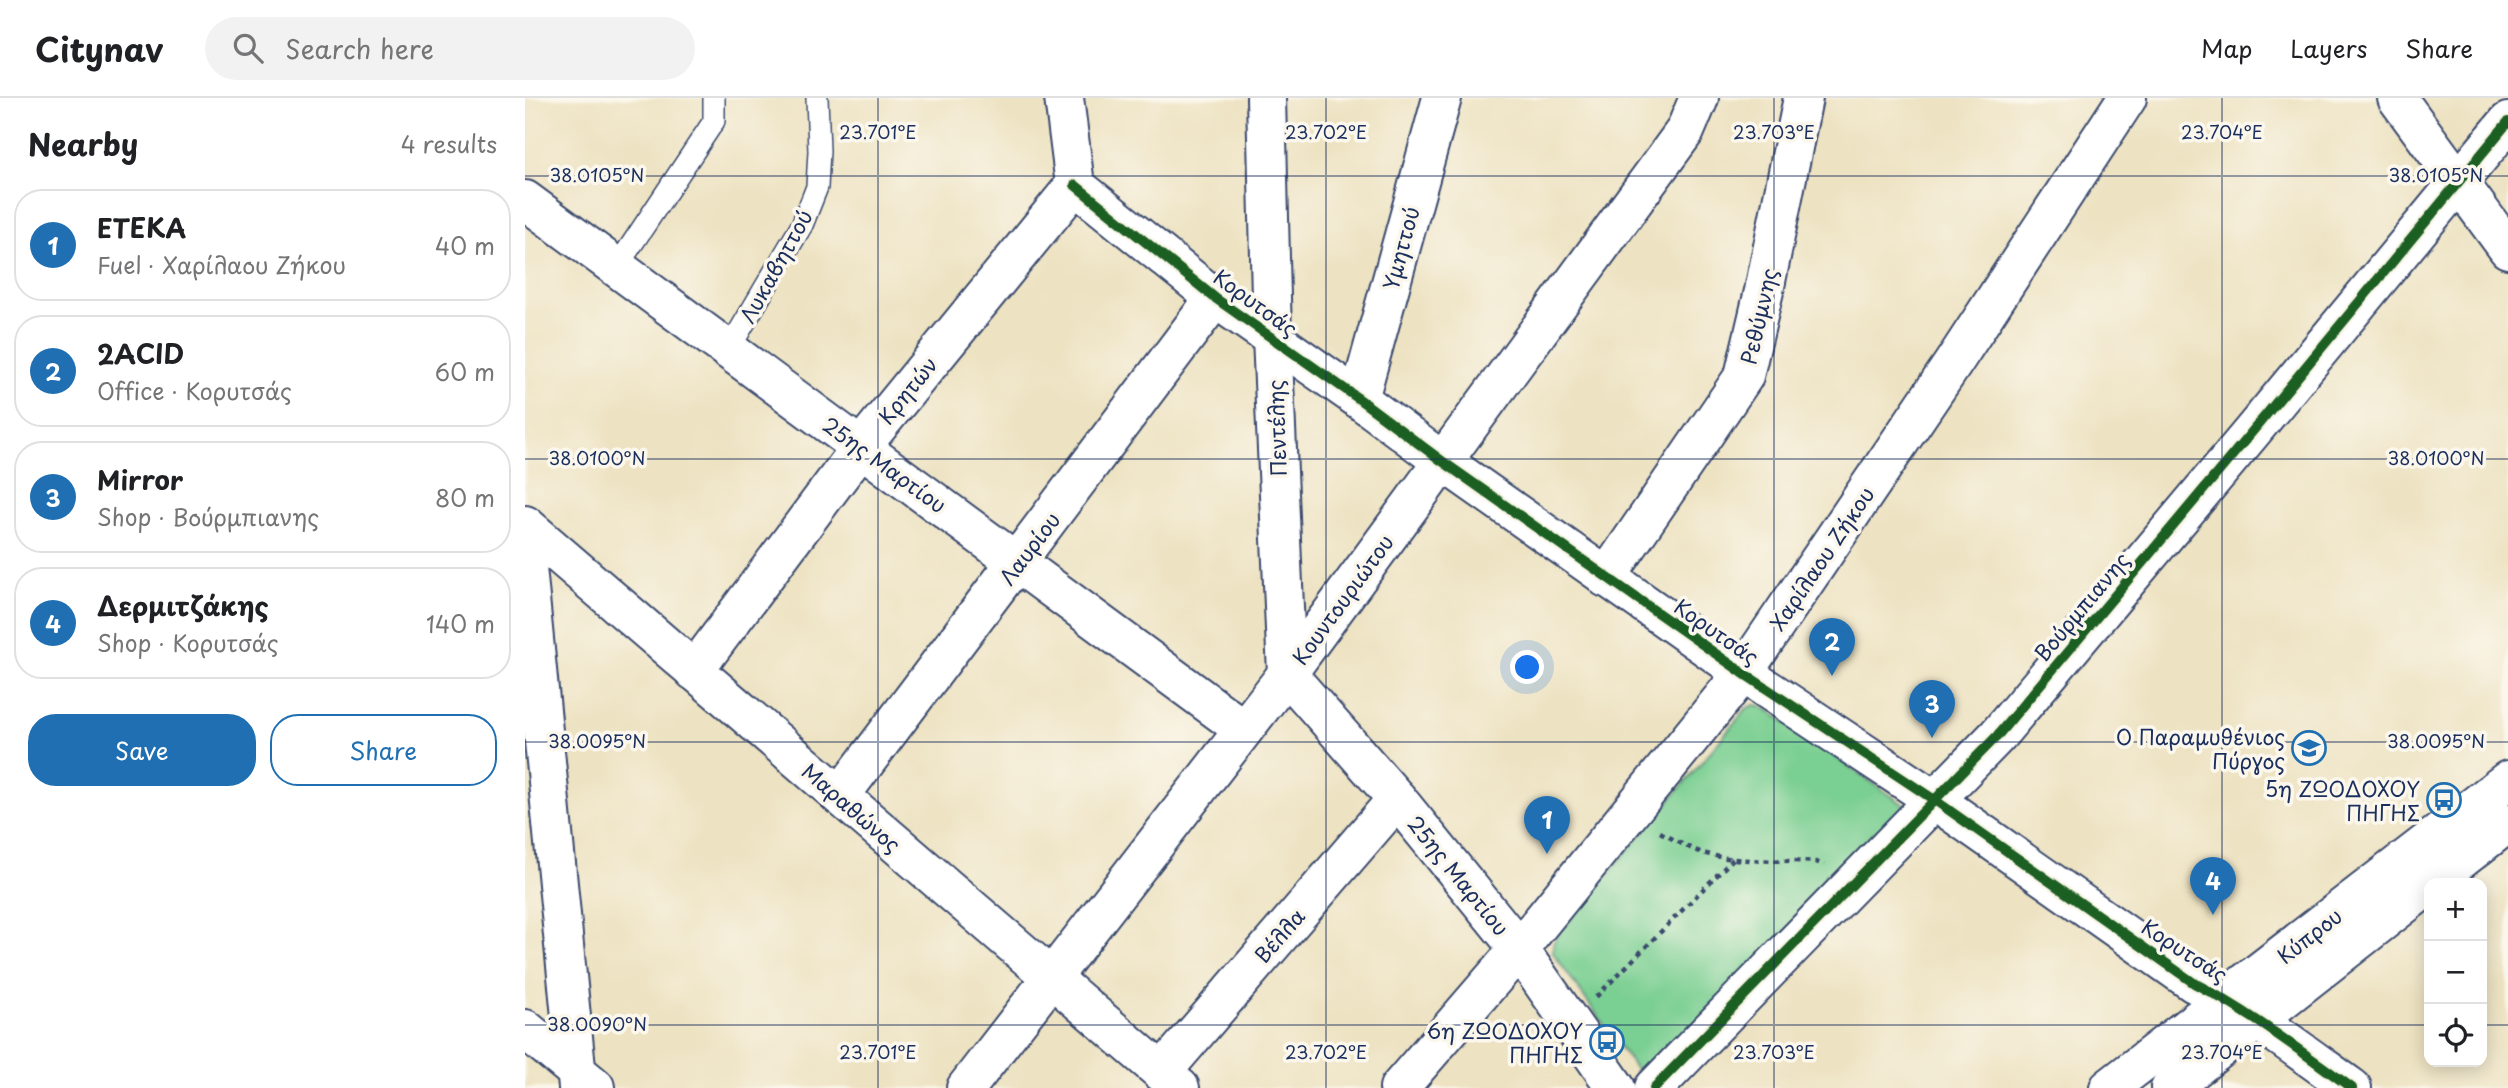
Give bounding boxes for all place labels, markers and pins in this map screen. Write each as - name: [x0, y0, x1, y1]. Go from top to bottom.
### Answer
- pin: 2: [1809, 618, 1855, 676]
- pin: 3: [1909, 680, 1955, 738]
- place label: Ο Παραμυθένιος Πύργος: [2116, 720, 2285, 776]
- school or university icon: Ο Παραμυθένιος Πύργος: [2290, 729, 2328, 767]
- place label: 5η ΖΩΟΔΟΧΟΥ ΠΗΓΗΣ: [2265, 772, 2420, 828]
- bus stop icon: 5η ΖΩΟΔΟΧΟΥ ΠΗΓΗΣ: [2425, 781, 2463, 819]
- pin: 1: [1524, 796, 1570, 854]
- pin: 4: [2190, 857, 2236, 915]
- place label: 6η ΖΩΟΔΟΧΟΥ ΠΗΓΗΣ: [1426, 1014, 1583, 1070]
- bus stop icon: 6η ΖΩΟΔΟΧΟΥ ΠΗΓΗΣ: [1588, 1023, 1626, 1061]

